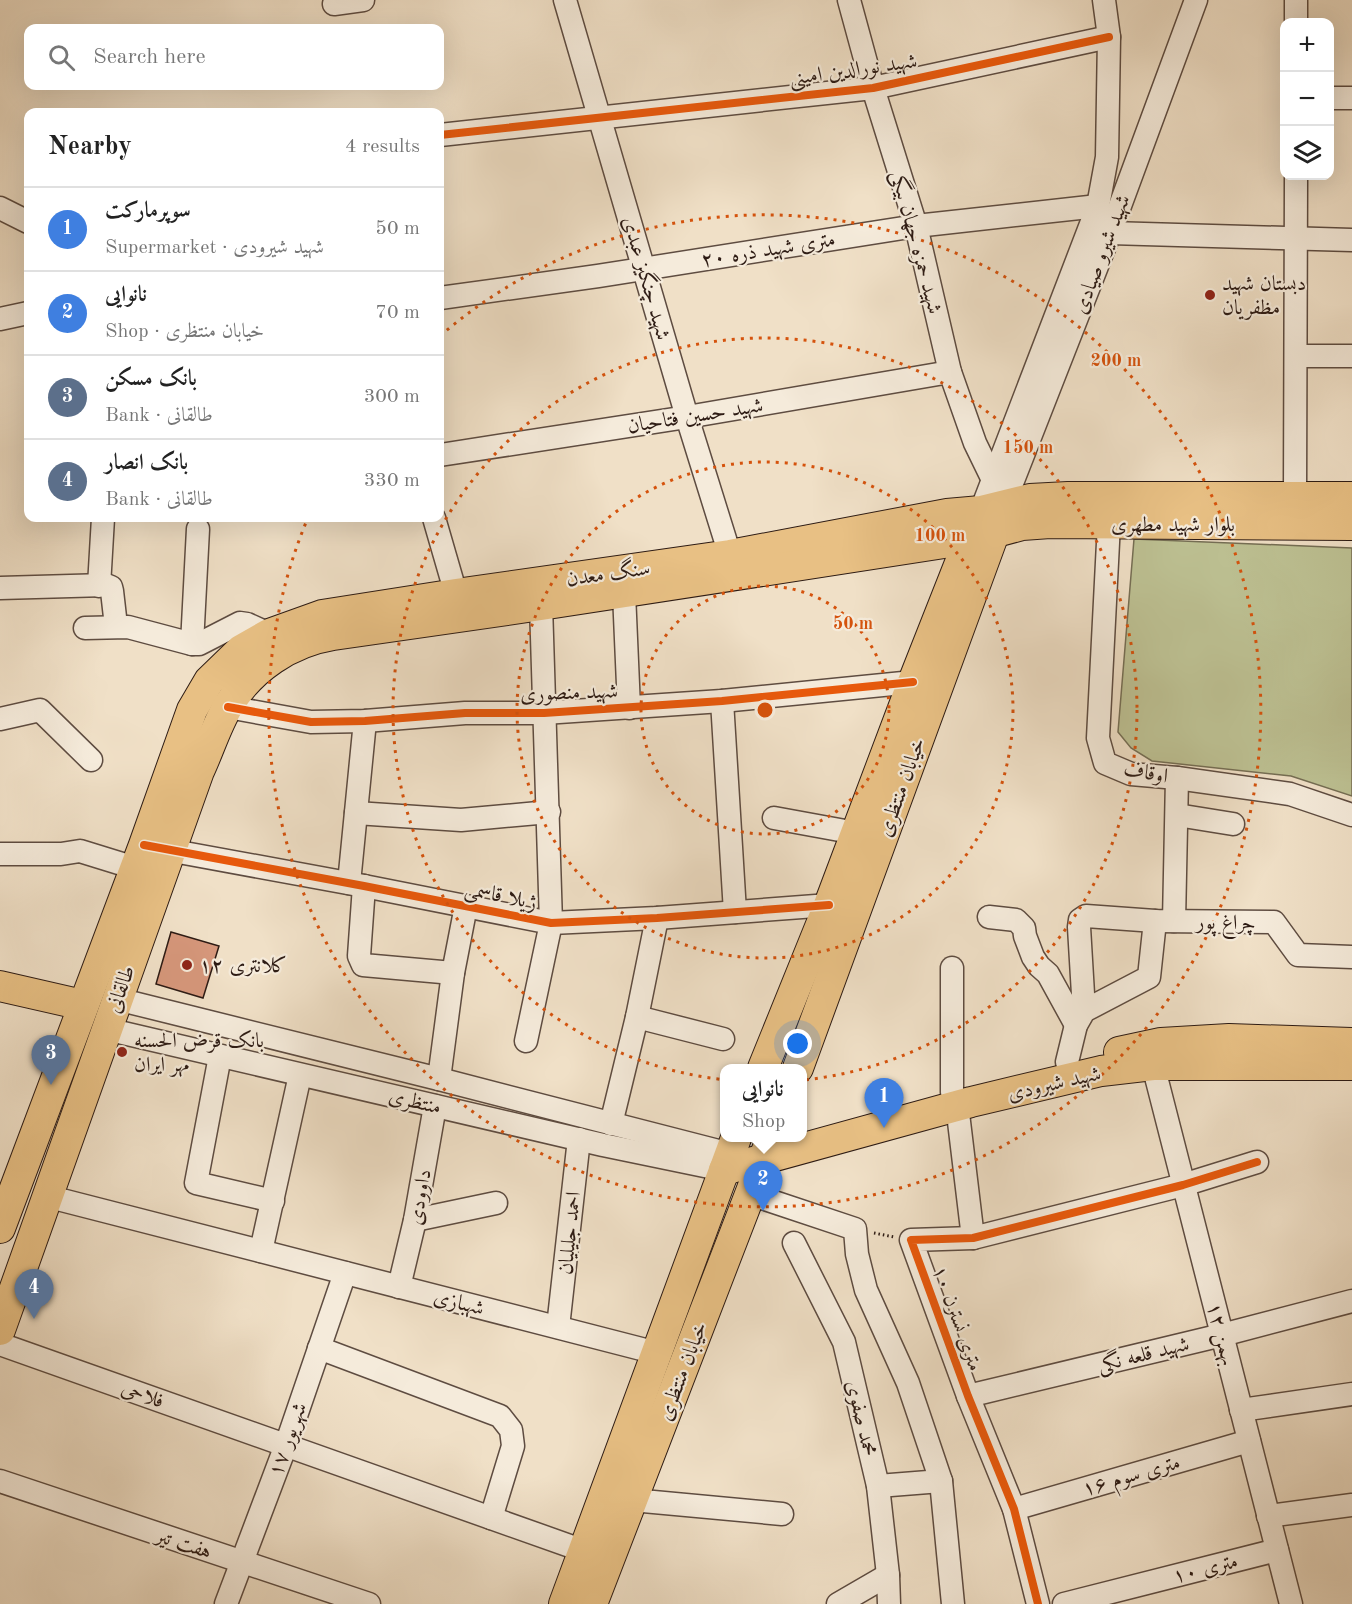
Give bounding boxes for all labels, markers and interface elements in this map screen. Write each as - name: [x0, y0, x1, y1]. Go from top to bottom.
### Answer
- map controls: [1280, 18, 1334, 180]
- button: +: [1280, 18, 1334, 72]
- search box: [24, 24, 444, 90]
- icon: search: [45, 41, 78, 74]
- text: Search here: [93, 46, 206, 68]
- street label: شهید نورالدین امینی: [788, 51, 919, 93]
- button: −: [1280, 72, 1334, 126]
- button: layers: [1280, 126, 1334, 180]
- text: Nearby: [48, 134, 132, 160]
- text: 4 results: [345, 137, 420, 157]
- street label: شهید حمزه جهان بیگی: [884, 167, 949, 317]
- street label: شهید شیرو صیادی: [1070, 192, 1137, 318]
- text: سوپرمارکت: [105, 200, 191, 222]
- street label: شهید چنگیز عبدی: [616, 213, 677, 343]
- text: 1: [62, 219, 73, 239]
- text: 50 m: [375, 219, 420, 239]
- street label: ۲۰ متری شهید ذره: [700, 230, 837, 273]
- text: Supermarket · شهید شیرودی: [105, 238, 324, 258]
- place label: دبستان شهید مظفریان: [1222, 274, 1306, 320]
- text: نانوایی: [105, 284, 147, 306]
- marker: دبستان شهید مظفریان: [1203, 288, 1217, 302]
- text: 2: [62, 303, 73, 323]
- text: 70 m: [375, 303, 420, 323]
- text: Shop · خیابان منتظری: [105, 322, 264, 342]
- text: 200 m: [1091, 352, 1141, 370]
- text: بانک مسکن: [105, 368, 197, 390]
- text: 3: [62, 387, 73, 407]
- text: 300 m: [364, 387, 420, 407]
- street label: شهید حسین فتاحیان: [626, 395, 765, 440]
- text: Bank · طالقانی: [105, 406, 213, 426]
- text: 150 m: [1003, 439, 1053, 457]
- text: بانک انصار: [105, 452, 188, 474]
- text: 4: [62, 471, 73, 491]
- text: 330 m: [364, 471, 420, 491]
- text: Bank · طالقانی: [105, 490, 213, 510]
- street label: بلوار شهید مطهری: [1111, 515, 1235, 538]
- text: 100 m: [915, 527, 965, 545]
- street label: سنگ معدن: [564, 554, 651, 591]
- text: 50 m: [833, 615, 873, 633]
- street label: شهید منصوری: [520, 681, 618, 708]
- centre of rings: [755, 700, 775, 720]
- street label: خیابان منتظری: [875, 735, 931, 840]
- street label: اوقاف: [1122, 759, 1170, 788]
- street label: ژیلا قاسمی: [462, 879, 539, 916]
- street label: چراغ پور: [1194, 912, 1256, 941]
- place label: کلانتری ۱۲: [199, 955, 287, 977]
- marker: کلانتری ۱۲: [180, 958, 194, 972]
- street label: طالقانی: [103, 963, 140, 1016]
- place label: بانک قرض الحسنه مهر ایران: [134, 1029, 264, 1078]
- your location: [783, 1029, 812, 1058]
- pin: 3: [32, 1036, 70, 1085]
- marker: بانک قرض الحسنه مهر ایران: [115, 1045, 129, 1059]
- popup: [720, 1064, 807, 1142]
- street label: شهید شیرودی: [1006, 1064, 1104, 1107]
- pin: 1: [864, 1078, 904, 1128]
- text: نانوایی: [742, 1079, 784, 1101]
- street label: منتظری: [386, 1086, 443, 1120]
- text: Shop: [742, 1112, 785, 1132]
- pin: 2: [744, 1162, 783, 1211]
- street label: داوودی: [405, 1168, 436, 1227]
- street label: احمد جلیلیان: [556, 1190, 585, 1276]
- street label: ۱۰ متری نسترن: [928, 1263, 985, 1374]
- pin: 4: [15, 1270, 54, 1319]
- street label: شهبازی: [431, 1287, 486, 1322]
- street label: ۱۲ بهمن: [1201, 1301, 1239, 1369]
- street label: خیابان منتظری: [655, 1319, 713, 1424]
- street label: شهید قلعه نگی: [1094, 1330, 1192, 1379]
- street label: فلاحی: [118, 1378, 167, 1413]
- street label: محمد صفوی: [841, 1378, 879, 1459]
- street label: ۱۷ شهریور: [265, 1400, 313, 1480]
- street label: ۱۶ متری سوم: [1080, 1452, 1184, 1506]
- street label: هفت تیر: [151, 1525, 214, 1563]
- street label: ۱۰ متری: [1171, 1551, 1240, 1588]

